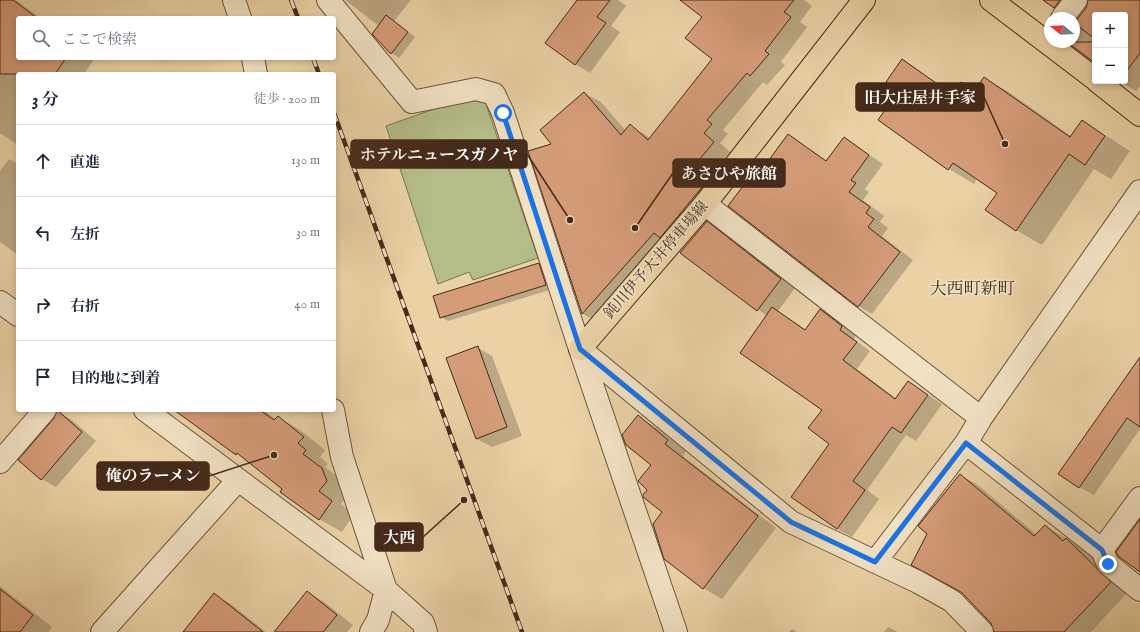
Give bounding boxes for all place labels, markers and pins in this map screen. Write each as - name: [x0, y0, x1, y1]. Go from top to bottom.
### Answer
- callout: 旧大庄屋井手家: [856, 83, 984, 111]
- callout: ホテルニュースガノヤ: [351, 140, 527, 168]
- callout: あさひや旅館: [673, 159, 785, 187]
- callout: 俺のラーメン: [97, 462, 209, 490]
- callout: 大西: [375, 523, 423, 551]

